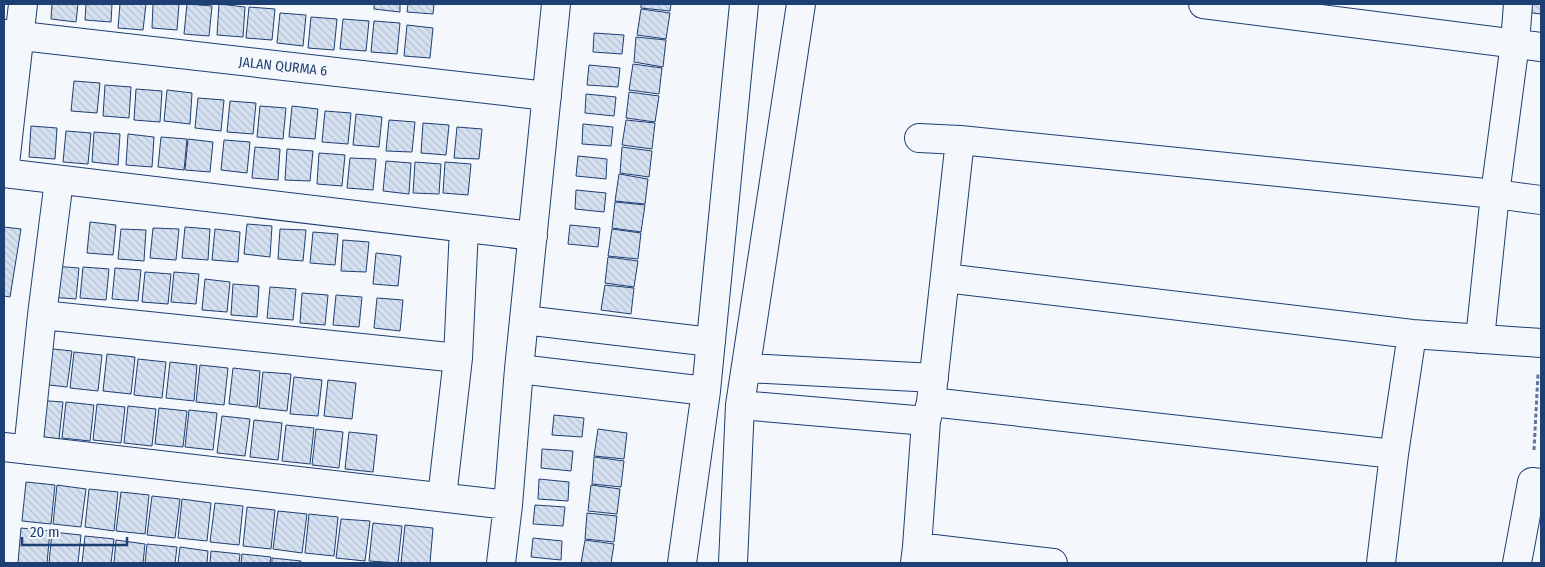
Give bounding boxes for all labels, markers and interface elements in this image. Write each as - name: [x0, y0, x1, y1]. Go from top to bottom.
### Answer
- street label: JALAN QURMA 6: [238, 53, 328, 80]
- scale bar: [22, 514, 128, 546]
- text: 20 m: [30, 523, 60, 541]

